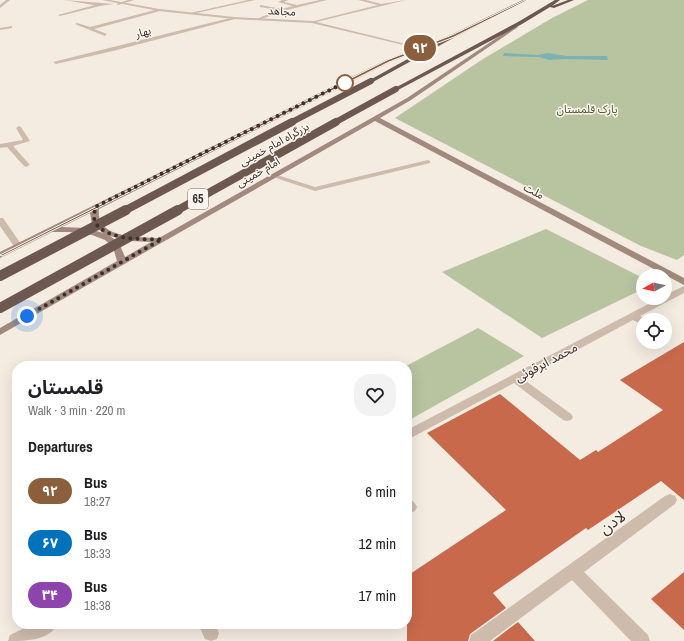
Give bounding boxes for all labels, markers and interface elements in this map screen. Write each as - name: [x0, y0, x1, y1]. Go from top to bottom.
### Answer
- street label: مجاهد: [268, 3, 297, 19]
- street label: بهار: [133, 23, 152, 41]
- line badge: ۹۲: [402, 35, 438, 61]
- text: ۹۲: [412, 39, 428, 57]
- unlabelled marker: [336, 74, 354, 92]
- park label: پارک قلمستان: [556, 102, 618, 117]
- street label: بزرگراه امام خمینی: [237, 119, 312, 170]
- street label: امام خمینی: [234, 154, 283, 191]
- street label: ملت: [521, 180, 547, 202]
- road number: 65: [188, 189, 208, 209]
- north arrow: [636, 269, 672, 305]
- map controls: [636, 269, 672, 349]
- your location: [17, 306, 37, 326]
- button: locate: [636, 313, 672, 349]
- street label: محمد ابرقوئی: [512, 338, 581, 386]
- text: قلمستان: [28, 374, 103, 400]
- button: heart: [354, 374, 396, 416]
- text: Walk · 3 min · 220 m: [28, 402, 125, 419]
- text: Departures: [28, 436, 93, 457]
- text: Bus: [84, 472, 107, 493]
- text: 6 min: [365, 481, 396, 502]
- text: ۹۲: [42, 482, 58, 500]
- text: 18:27: [84, 493, 111, 510]
- street label: لادن: [594, 505, 630, 539]
- text: Bus: [84, 524, 107, 545]
- text: 12 min: [358, 533, 396, 554]
- text: ۶۷: [42, 534, 58, 552]
- text: 18:33: [84, 545, 111, 562]
- text: Bus: [84, 576, 107, 597]
- text: 17 min: [358, 585, 396, 606]
- text: ۳۴: [42, 586, 58, 604]
- text: 18:38: [84, 597, 111, 614]

